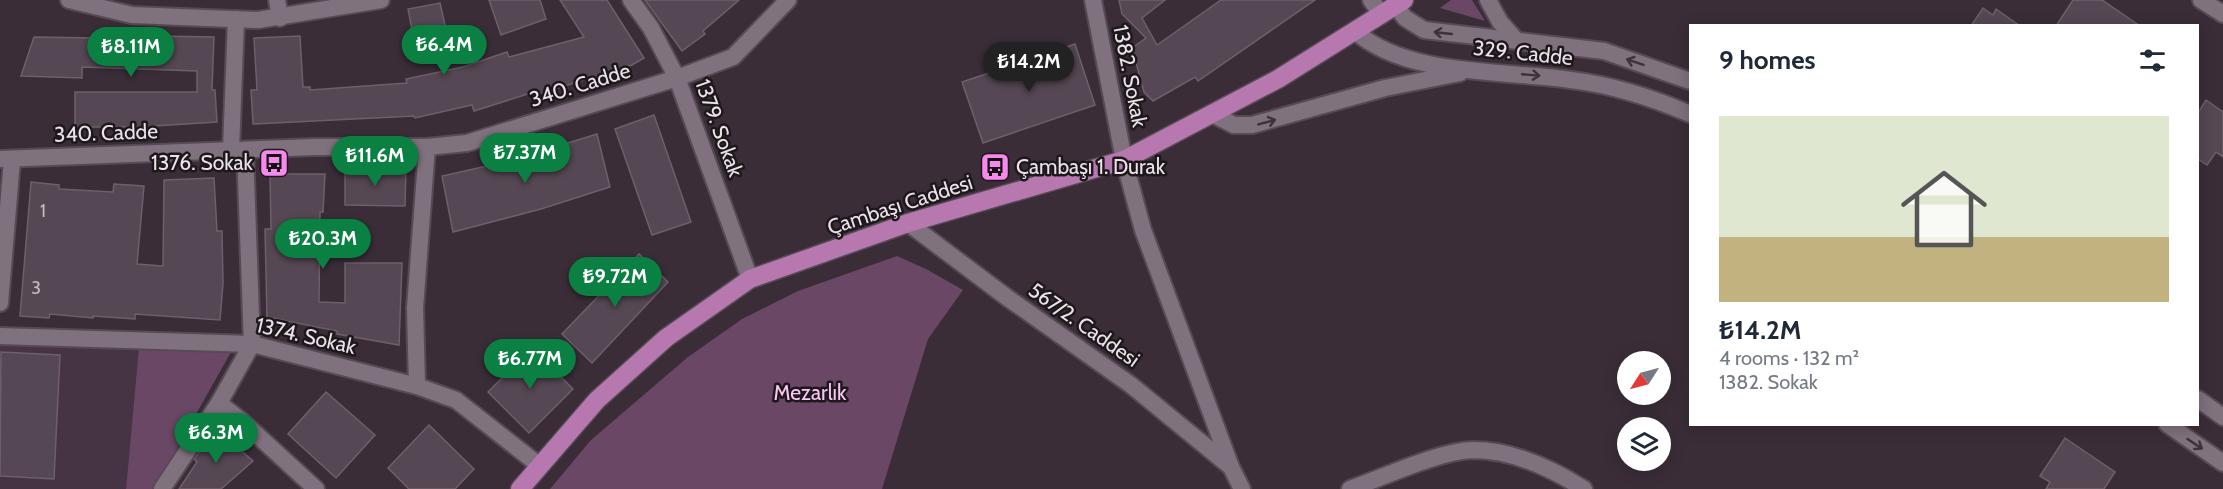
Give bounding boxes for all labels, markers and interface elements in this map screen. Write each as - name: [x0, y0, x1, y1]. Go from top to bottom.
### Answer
- street label: 1382. Sokak: [1108, 23, 1153, 130]
- pin: ₺6.4M: [402, 25, 486, 76]
- pin: ₺8.11M: [82, 27, 180, 78]
- one-way arrow: [1434, 27, 1454, 38]
- text: ₺6.4M: [416, 32, 472, 56]
- text: ₺8.11M: [101, 34, 161, 58]
- street label: 329. Cadde: [1472, 35, 1574, 70]
- pin: ₺14.2M: [980, 42, 1078, 93]
- text: 9 homes: [1719, 44, 1816, 76]
- icon: filters: [2136, 44, 2169, 77]
- text: ₺14.2M: [997, 49, 1061, 73]
- one-way arrow: [1626, 55, 1645, 66]
- street label: 340. Cadde: [526, 57, 633, 112]
- one-way arrow: [1520, 70, 1540, 81]
- street label: 1379. Sokak: [690, 76, 749, 181]
- one-way arrow: [1257, 115, 1276, 127]
- street label: 340. Cadde: [54, 118, 159, 147]
- pin: ₺7.37M: [476, 133, 574, 184]
- pin: ₺11.6M: [326, 136, 424, 187]
- text: ₺7.37M: [493, 140, 557, 164]
- text: ₺11.6M: [346, 143, 405, 167]
- bus stop icon: 1376. Sokak: [258, 147, 290, 179]
- place label: 1376. Sokak: [151, 150, 254, 175]
- bus stop icon: Çambaşı 1. Durak: [979, 151, 1011, 183]
- place label: Çambaşı 1. Durak: [1016, 154, 1166, 179]
- icon: home: [1890, 155, 1998, 263]
- street label: Çambaşı Caddesi: [824, 169, 976, 240]
- house number: 1: [40, 200, 46, 222]
- pin: ₺20.3M: [274, 219, 372, 270]
- text: ₺20.3M: [289, 226, 357, 250]
- pin: ₺9.72M: [566, 257, 664, 308]
- text: ₺9.72M: [583, 264, 647, 288]
- house number: 3: [31, 277, 41, 299]
- street label: 567/2. Caddesi: [1024, 277, 1145, 372]
- street label: 1374. Sokak: [254, 312, 359, 359]
- text: ₺14.2M: [1719, 314, 1801, 346]
- pin: ₺6.77M: [481, 339, 579, 390]
- text: ₺6.77M: [498, 346, 562, 370]
- text: 4 rooms · 132 m²: [1719, 346, 1859, 370]
- north arrow: [1617, 351, 1671, 405]
- map controls: [1617, 351, 1671, 471]
- text: 1382. Sokak: [1719, 370, 1818, 394]
- park label: Mezarlık: [774, 380, 847, 405]
- pin: ₺6.3M: [174, 413, 258, 464]
- button: layers: [1617, 417, 1671, 471]
- text: ₺6.3M: [188, 420, 244, 444]
- one-way arrow: [2186, 437, 2203, 450]

